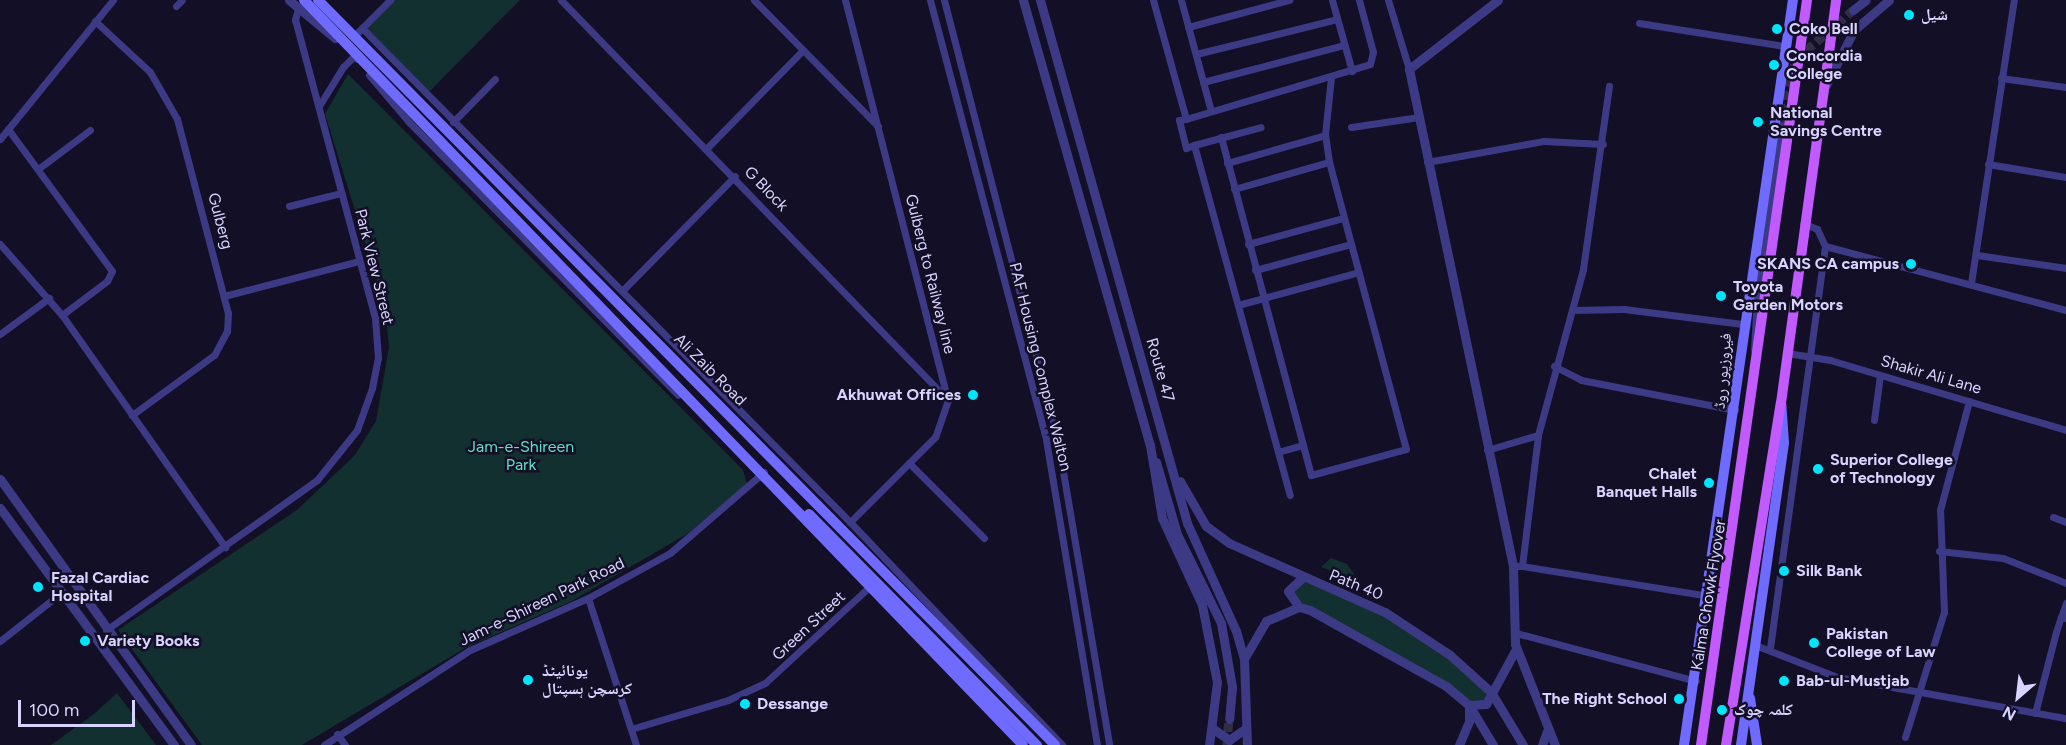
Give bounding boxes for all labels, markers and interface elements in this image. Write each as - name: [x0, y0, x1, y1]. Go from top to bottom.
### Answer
- place label: شیل: [1921, 5, 1948, 25]
- marker: شیل: [1902, 8, 1916, 22]
- place label: Coko Bell: [1789, 19, 1858, 39]
- marker: Coko Bell: [1770, 22, 1784, 36]
- place label: Concordia College: [1786, 46, 1862, 84]
- marker: Concordia College: [1767, 58, 1781, 72]
- place label: National Savings Centre: [1770, 103, 1882, 141]
- marker: National Savings Centre: [1751, 115, 1765, 129]
- street label: G Block: [740, 163, 792, 215]
- street label: Gulberg: [203, 191, 237, 251]
- street label: Gulberg to Railway line: [901, 192, 959, 356]
- street label: Park View Street: [350, 207, 398, 327]
- place label: SKANS CA campus: [1757, 254, 1899, 274]
- marker: SKANS CA campus: [1904, 257, 1918, 271]
- street label: PAF Housing Complex Walton: [1005, 261, 1075, 473]
- place label: Toyota Garden Motors: [1733, 277, 1843, 315]
- marker: Toyota Garden Motors: [1714, 289, 1728, 303]
- street label: Ali Zaib Road: [670, 330, 750, 410]
- street label: فیروزپور روڈ: [1710, 332, 1736, 410]
- street label: Route 47: [1142, 336, 1178, 404]
- street label: Shakir Ali Lane: [1878, 351, 1984, 399]
- place label: Akhuwat Offices: [836, 385, 961, 405]
- marker: Akhuwat Offices: [966, 388, 980, 402]
- park label: Jam-e-Shireen Park: [468, 437, 574, 475]
- place label: Superior College of Technology: [1830, 450, 1953, 488]
- marker: Superior College of Technology: [1811, 462, 1825, 476]
- place label: Chalet Banquet Halls: [1596, 464, 1697, 502]
- marker: Chalet Banquet Halls: [1702, 476, 1716, 490]
- street label: Kalma Chowk Flyover: [1688, 518, 1730, 672]
- street label: Jam-e-Shireen Park Road: [456, 554, 628, 650]
- place label: Silk Bank: [1796, 561, 1862, 581]
- marker: Silk Bank: [1777, 564, 1791, 578]
- street label: Path 40: [1326, 566, 1386, 604]
- place label: Fazal Cardiac Hospital: [51, 568, 149, 606]
- marker: Fazal Cardiac Hospital: [29, 578, 47, 596]
- street label: Green Street: [769, 587, 849, 665]
- place label: Pakistan College of Law: [1826, 624, 1936, 662]
- place label: Variety Books: [97, 631, 199, 651]
- marker: Variety Books: [78, 634, 92, 648]
- marker: Pakistan College of Law: [1807, 636, 1821, 650]
- place label: یونائیٹڈ کرسچن ہسپتال: [542, 661, 632, 699]
- north arrow: [1988, 667, 2048, 727]
- marker: یونائیٹڈ کرسچن ہسپتال: [519, 671, 537, 689]
- place label: Bab-ul-Mustjab: [1796, 671, 1909, 691]
- marker: Bab-ul-Mustjab: [1777, 674, 1791, 688]
- scale bar: [21, 688, 138, 726]
- place label: The Right School: [1542, 689, 1667, 709]
- marker: The Right School: [1672, 692, 1686, 706]
- place label: Dessange: [757, 694, 828, 714]
- marker: Dessange: [738, 697, 752, 711]
- text: 100 m: [29, 699, 79, 721]
- place label: کلمہ چوک: [1734, 700, 1793, 720]
- text: N: [1999, 702, 2019, 725]
- marker: کلمہ چوک: [1715, 703, 1729, 717]

